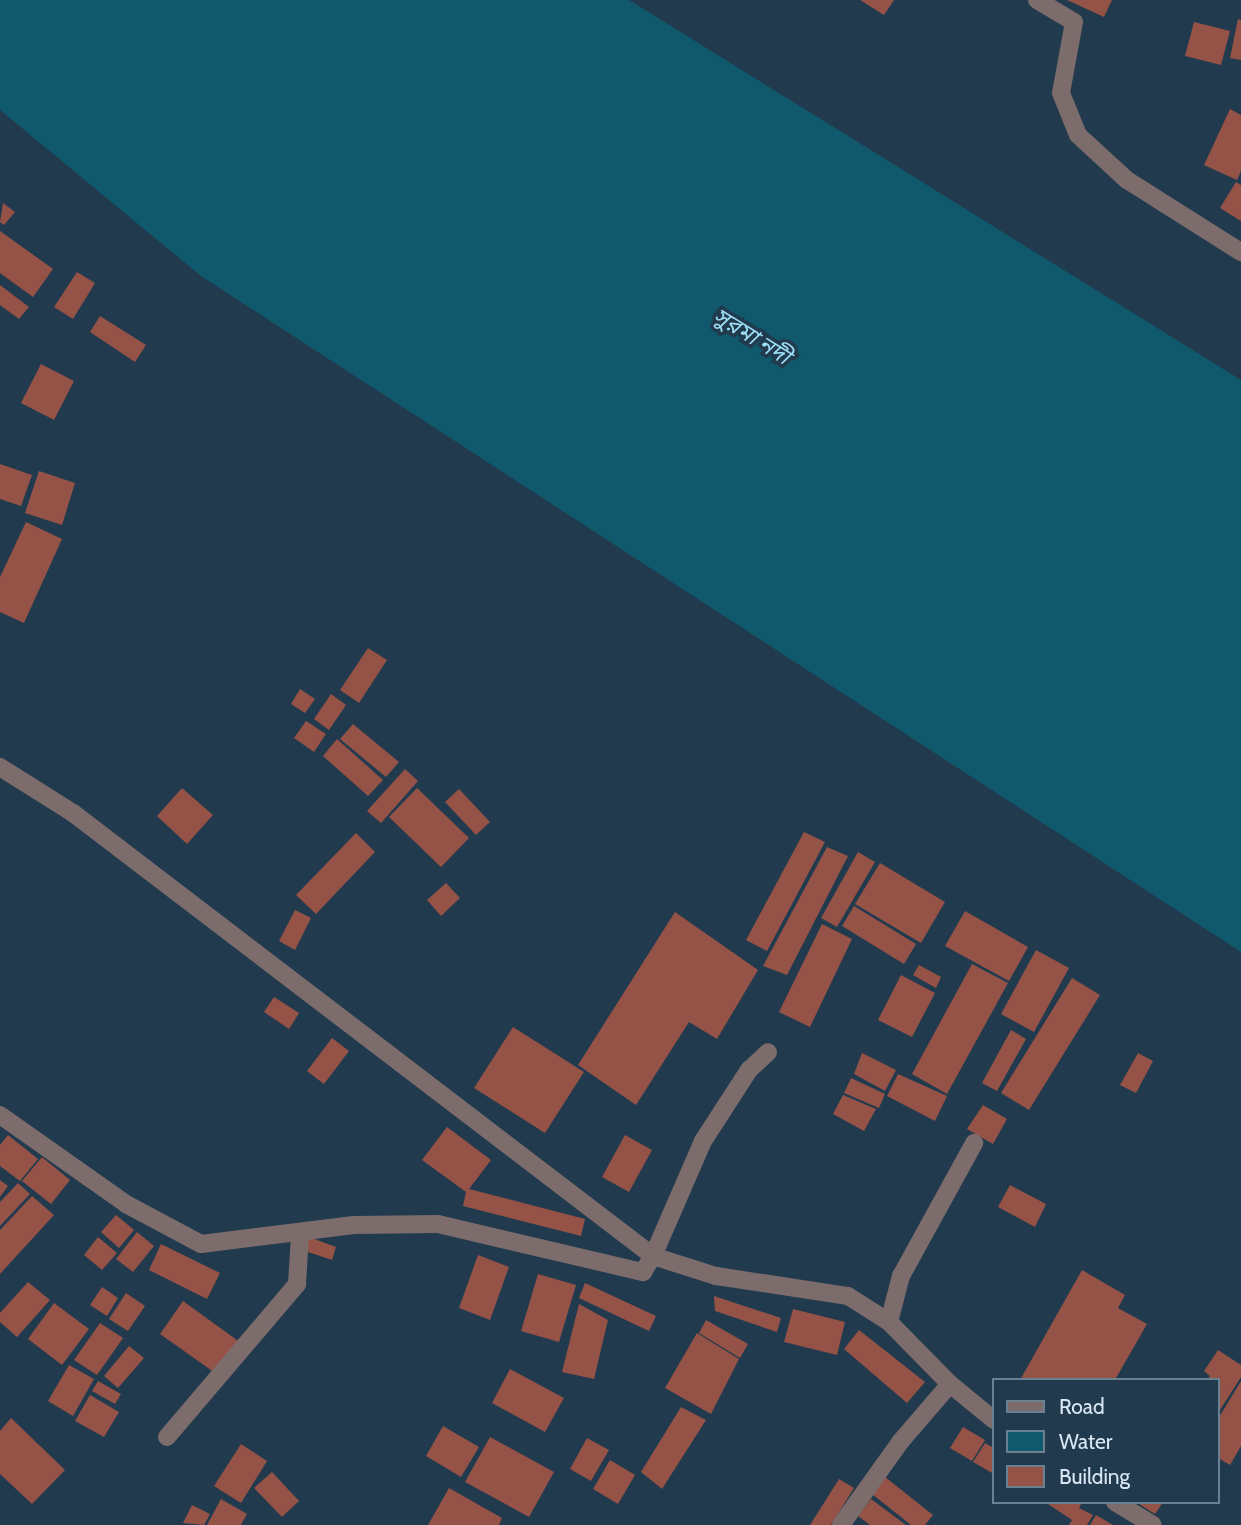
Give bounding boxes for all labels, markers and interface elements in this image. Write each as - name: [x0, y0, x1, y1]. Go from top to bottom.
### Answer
- water label: সুরমা নদী: [708, 302, 796, 370]
- legend: [992, 1378, 1220, 1504]
- text: Road: [1059, 1394, 1105, 1419]
- text: Water: [1059, 1429, 1112, 1454]
- text: Building: [1059, 1464, 1130, 1489]

